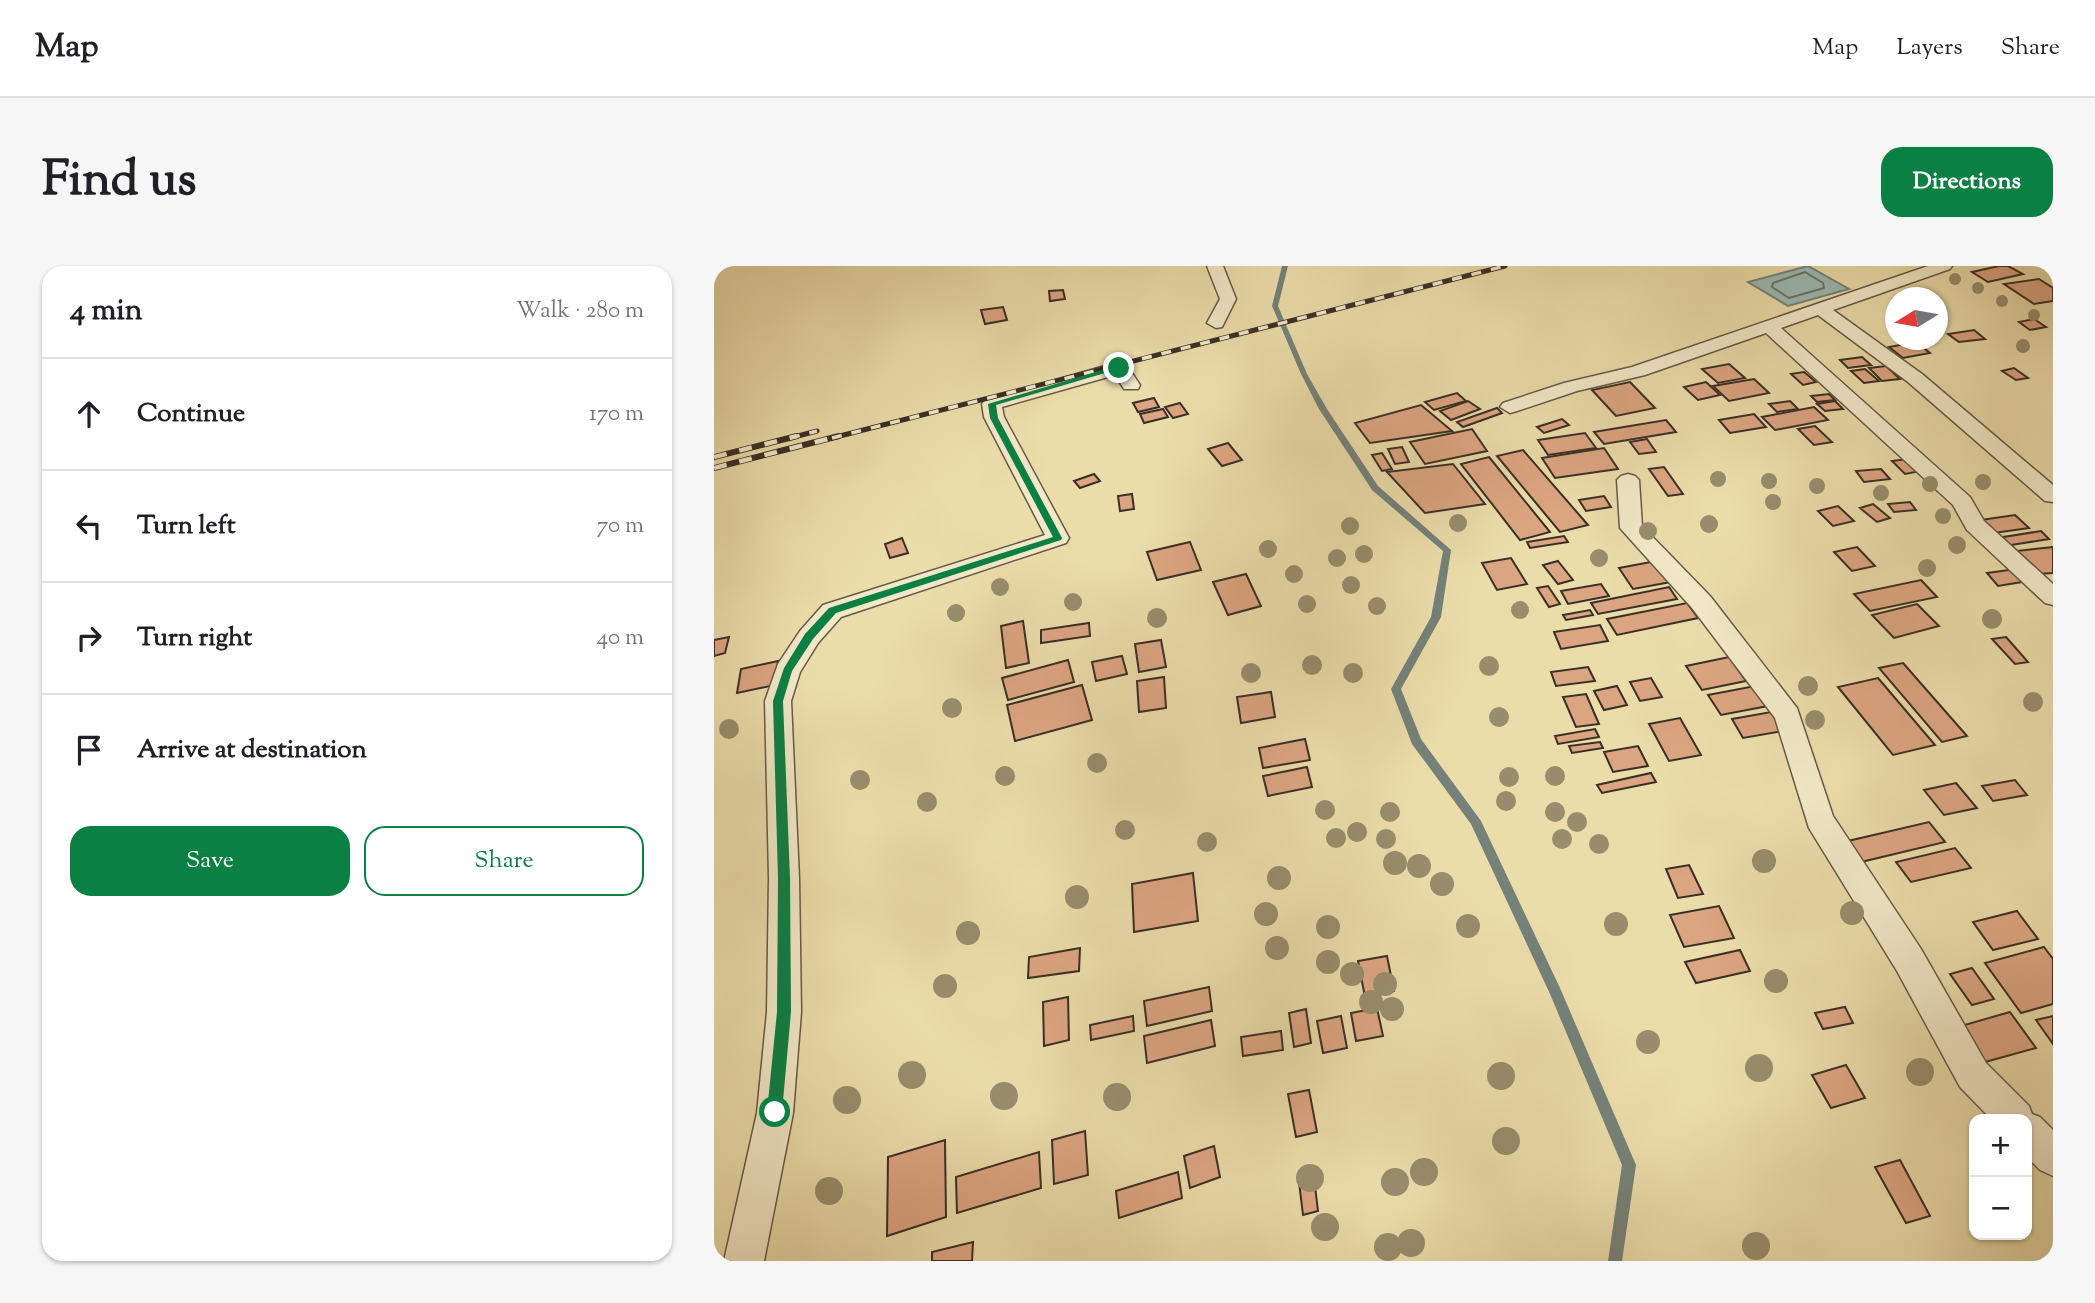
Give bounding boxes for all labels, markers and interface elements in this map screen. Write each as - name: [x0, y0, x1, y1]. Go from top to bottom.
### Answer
- text: Map: [35, 24, 99, 72]
- text: Map: [1812, 31, 1858, 65]
- text: Layers: [1896, 31, 1963, 65]
- text: Share: [2001, 31, 2060, 65]
- text: Find us: [42, 147, 196, 217]
- button: Directions: [1881, 147, 2053, 217]
- north arrow: [1885, 287, 1948, 350]
- text: 4 min: [70, 290, 143, 333]
- text: Walk · 280 m: [516, 295, 644, 328]
- route end: [1103, 352, 1134, 383]
- icon: ahead: [70, 395, 108, 433]
- text: Continue: [137, 396, 245, 433]
- text: 170 m: [589, 398, 644, 431]
- icon: left: [70, 507, 108, 545]
- text: Turn left: [137, 508, 236, 545]
- text: 70 m: [597, 510, 644, 543]
- icon: right: [70, 619, 108, 657]
- text: Turn right: [137, 620, 252, 657]
- text: 40 m: [597, 622, 644, 655]
- icon: arrive: [70, 731, 108, 769]
- text: Arrive at destination: [137, 732, 367, 769]
- button: Save: [70, 826, 350, 896]
- button: Share: [364, 826, 644, 896]
- route start: [759, 1096, 790, 1127]
- map controls: [1969, 1114, 2032, 1240]
- button: +: [1969, 1114, 2032, 1177]
- button: −: [1969, 1177, 2032, 1240]

